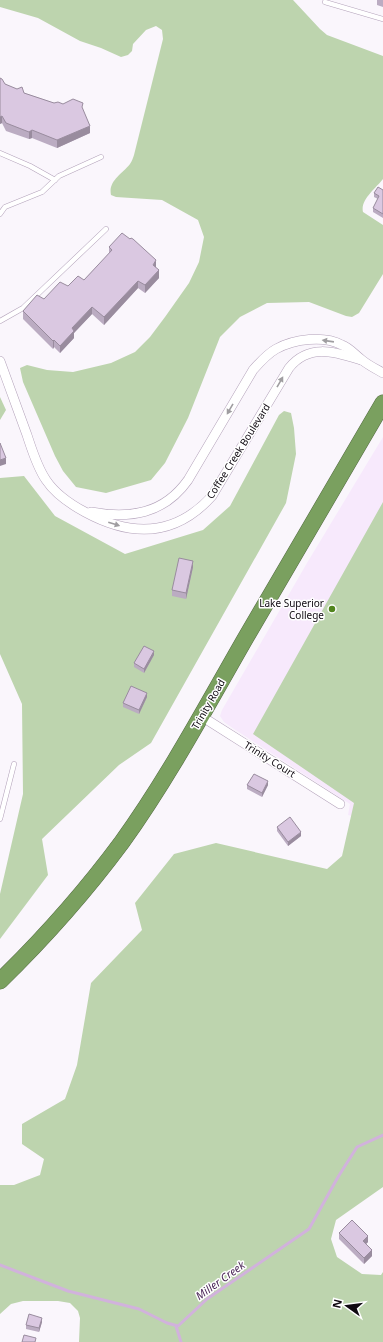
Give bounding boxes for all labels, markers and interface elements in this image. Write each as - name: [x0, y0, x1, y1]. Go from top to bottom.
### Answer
- one-way arrow: [322, 338, 334, 344]
- one-way arrow: [277, 376, 284, 388]
- street label: Coffee Creek Boulevard: [203, 401, 273, 501]
- one-way arrow: [226, 403, 233, 415]
- one-way arrow: [108, 521, 120, 527]
- place label: Lake Superior College: [259, 596, 324, 622]
- marker: Lake Superior College: [327, 604, 337, 614]
- street label: Trinity Road: [188, 676, 228, 732]
- street label: Trinity Court: [242, 738, 299, 781]
- water label: Miller Creek: [192, 1257, 248, 1303]
- north arrow: [327, 1286, 367, 1326]
- text: N: [328, 1297, 345, 1310]

